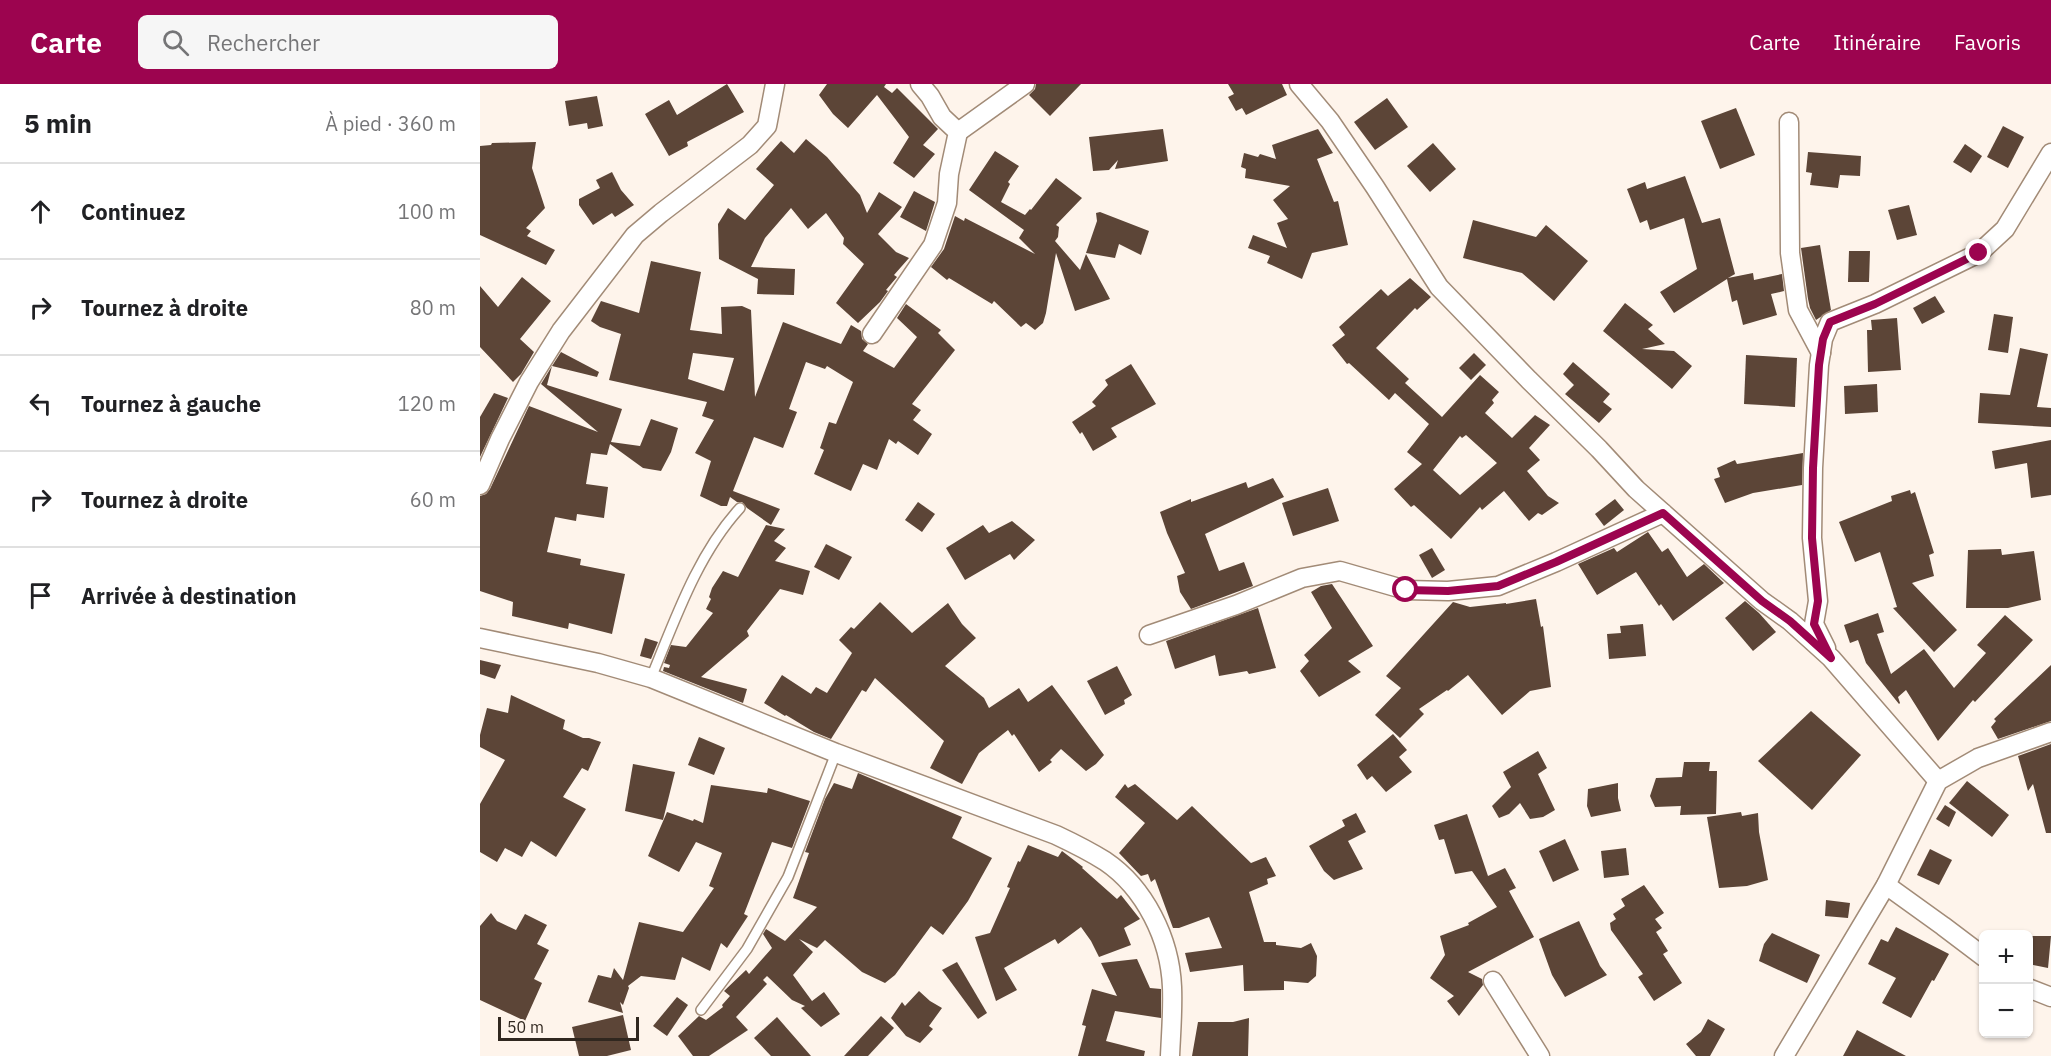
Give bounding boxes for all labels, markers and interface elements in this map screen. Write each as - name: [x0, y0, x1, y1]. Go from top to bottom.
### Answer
- search box: [138, 15, 558, 69]
- text: Carte: [30, 24, 102, 61]
- icon: search: [159, 26, 192, 59]
- text: Rechercher: [207, 28, 320, 57]
- text: Carte: [1749, 28, 1800, 56]
- text: Itinéraire: [1833, 28, 1921, 56]
- text: Favoris: [1954, 28, 2021, 56]
- text: 5 min: [24, 106, 92, 140]
- text: À pied · 360 m: [325, 110, 456, 137]
- icon: ahead: [24, 195, 57, 228]
- text: Continuez: [81, 197, 185, 226]
- text: 100 m: [398, 198, 456, 225]
- route end: [1965, 239, 1991, 265]
- icon: right: [24, 291, 57, 324]
- text: Tournez à droite: [81, 293, 248, 322]
- text: 80 m: [410, 294, 456, 321]
- icon: left: [24, 387, 57, 420]
- text: Tournez à gauche: [81, 389, 261, 418]
- text: 120 m: [398, 390, 456, 417]
- icon: right: [24, 483, 57, 516]
- text: Tournez à droite: [81, 485, 248, 514]
- text: 60 m: [410, 486, 456, 513]
- route start: [1392, 576, 1418, 602]
- icon: arrive: [24, 579, 57, 612]
- text: Arrivée à destination: [81, 581, 297, 610]
- map controls: [1979, 930, 2033, 1038]
- button: +: [1979, 930, 2033, 984]
- button: −: [1979, 984, 2033, 1038]
- scale bar: [498, 1014, 639, 1042]
- text: 50 m: [507, 1017, 544, 1037]

